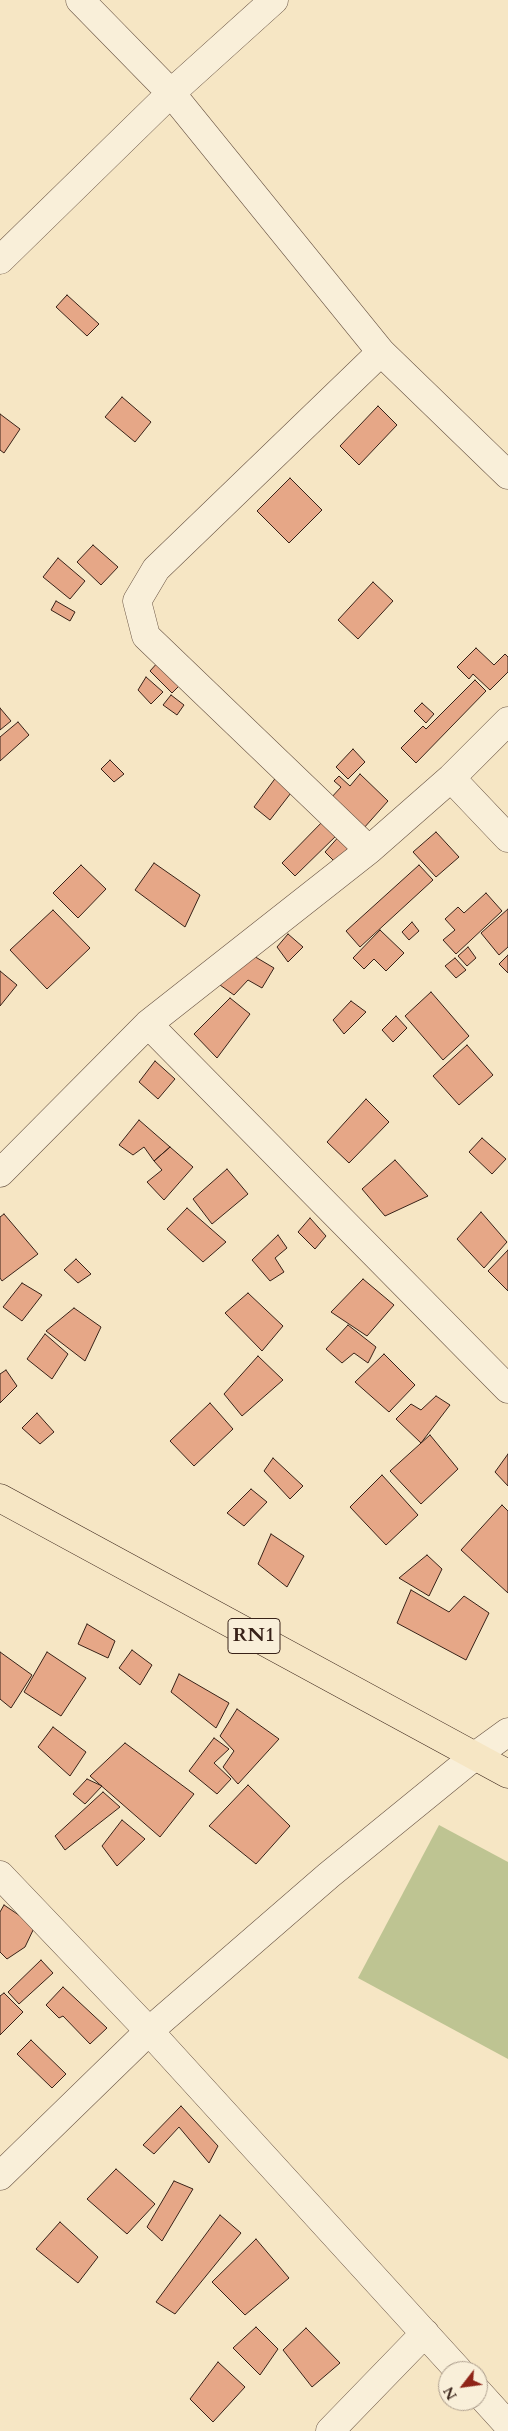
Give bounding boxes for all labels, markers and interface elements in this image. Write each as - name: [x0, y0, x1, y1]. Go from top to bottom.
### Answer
- road number: RN1: [228, 1618, 280, 1654]
- north arrow: [438, 2361, 488, 2411]
- text: N: [439, 2383, 462, 2403]

